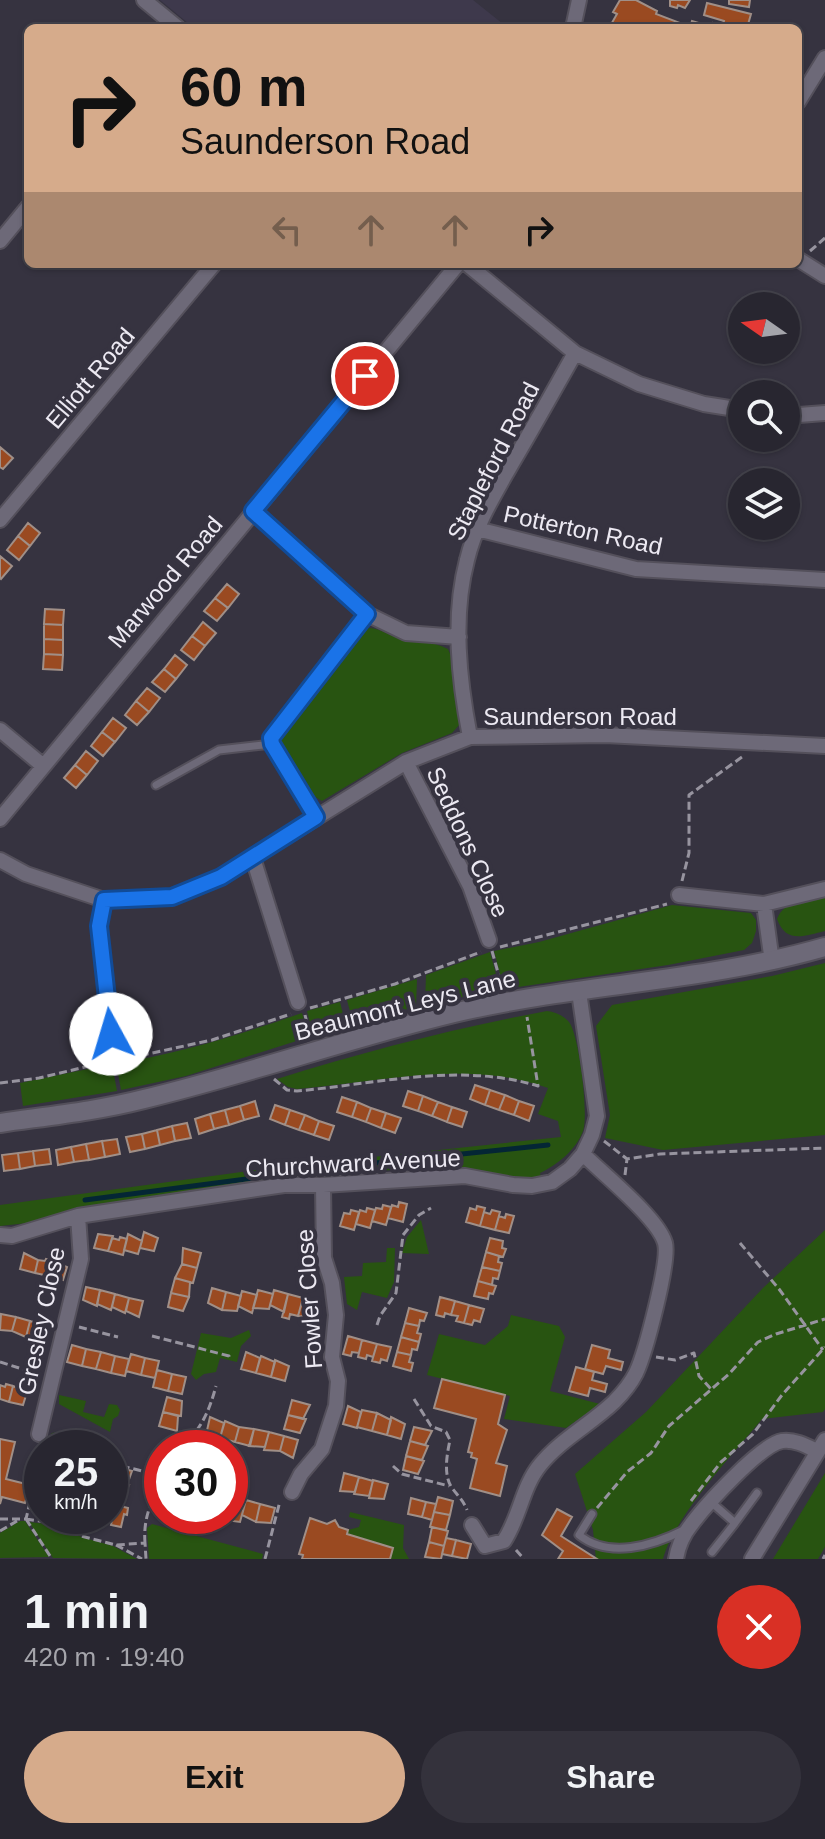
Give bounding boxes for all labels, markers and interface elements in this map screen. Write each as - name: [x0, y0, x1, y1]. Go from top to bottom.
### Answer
- text: 60 m: [180, 55, 308, 118]
- icon: right: [48, 56, 152, 160]
- text: Saunderson Road: [180, 121, 470, 162]
- icon: left: [265, 208, 309, 252]
- icon: ahead: [349, 208, 393, 252]
- icon: ahead: [433, 208, 477, 252]
- icon: right: [517, 208, 561, 252]
- north arrow: [728, 292, 800, 364]
- map controls: [728, 292, 800, 540]
- street label: Elliott Road: [40, 322, 140, 434]
- pin: [331, 342, 399, 410]
- icon: arrive: [343, 354, 387, 398]
- street label: Stapleford Road: [442, 378, 544, 544]
- button: search: [728, 380, 800, 452]
- button: layers: [728, 468, 800, 540]
- street label: Potterton Road: [501, 500, 665, 560]
- street label: Marwood Road: [102, 511, 228, 653]
- street label: Saunderson Road: [483, 703, 677, 730]
- street label: Seddons Close: [421, 763, 515, 921]
- street label: Beaumont Leys Lane: [292, 964, 518, 1046]
- position arrow: [69, 992, 153, 1076]
- street label: Churchward Avenue: [245, 1144, 461, 1182]
- street label: Fowler Close: [291, 1228, 327, 1370]
- street label: Gresley Close: [12, 1244, 70, 1398]
- speed limit sign: 30: [144, 1430, 248, 1534]
- text: 25: [54, 1450, 98, 1494]
- text: km/h: [54, 1491, 98, 1513]
- text: 1 min: [24, 1585, 149, 1638]
- button: close: [717, 1585, 801, 1669]
- text: 420 m · 19:40: [24, 1642, 184, 1672]
- button: Exit: [24, 1731, 405, 1823]
- button: Share: [421, 1731, 801, 1823]

